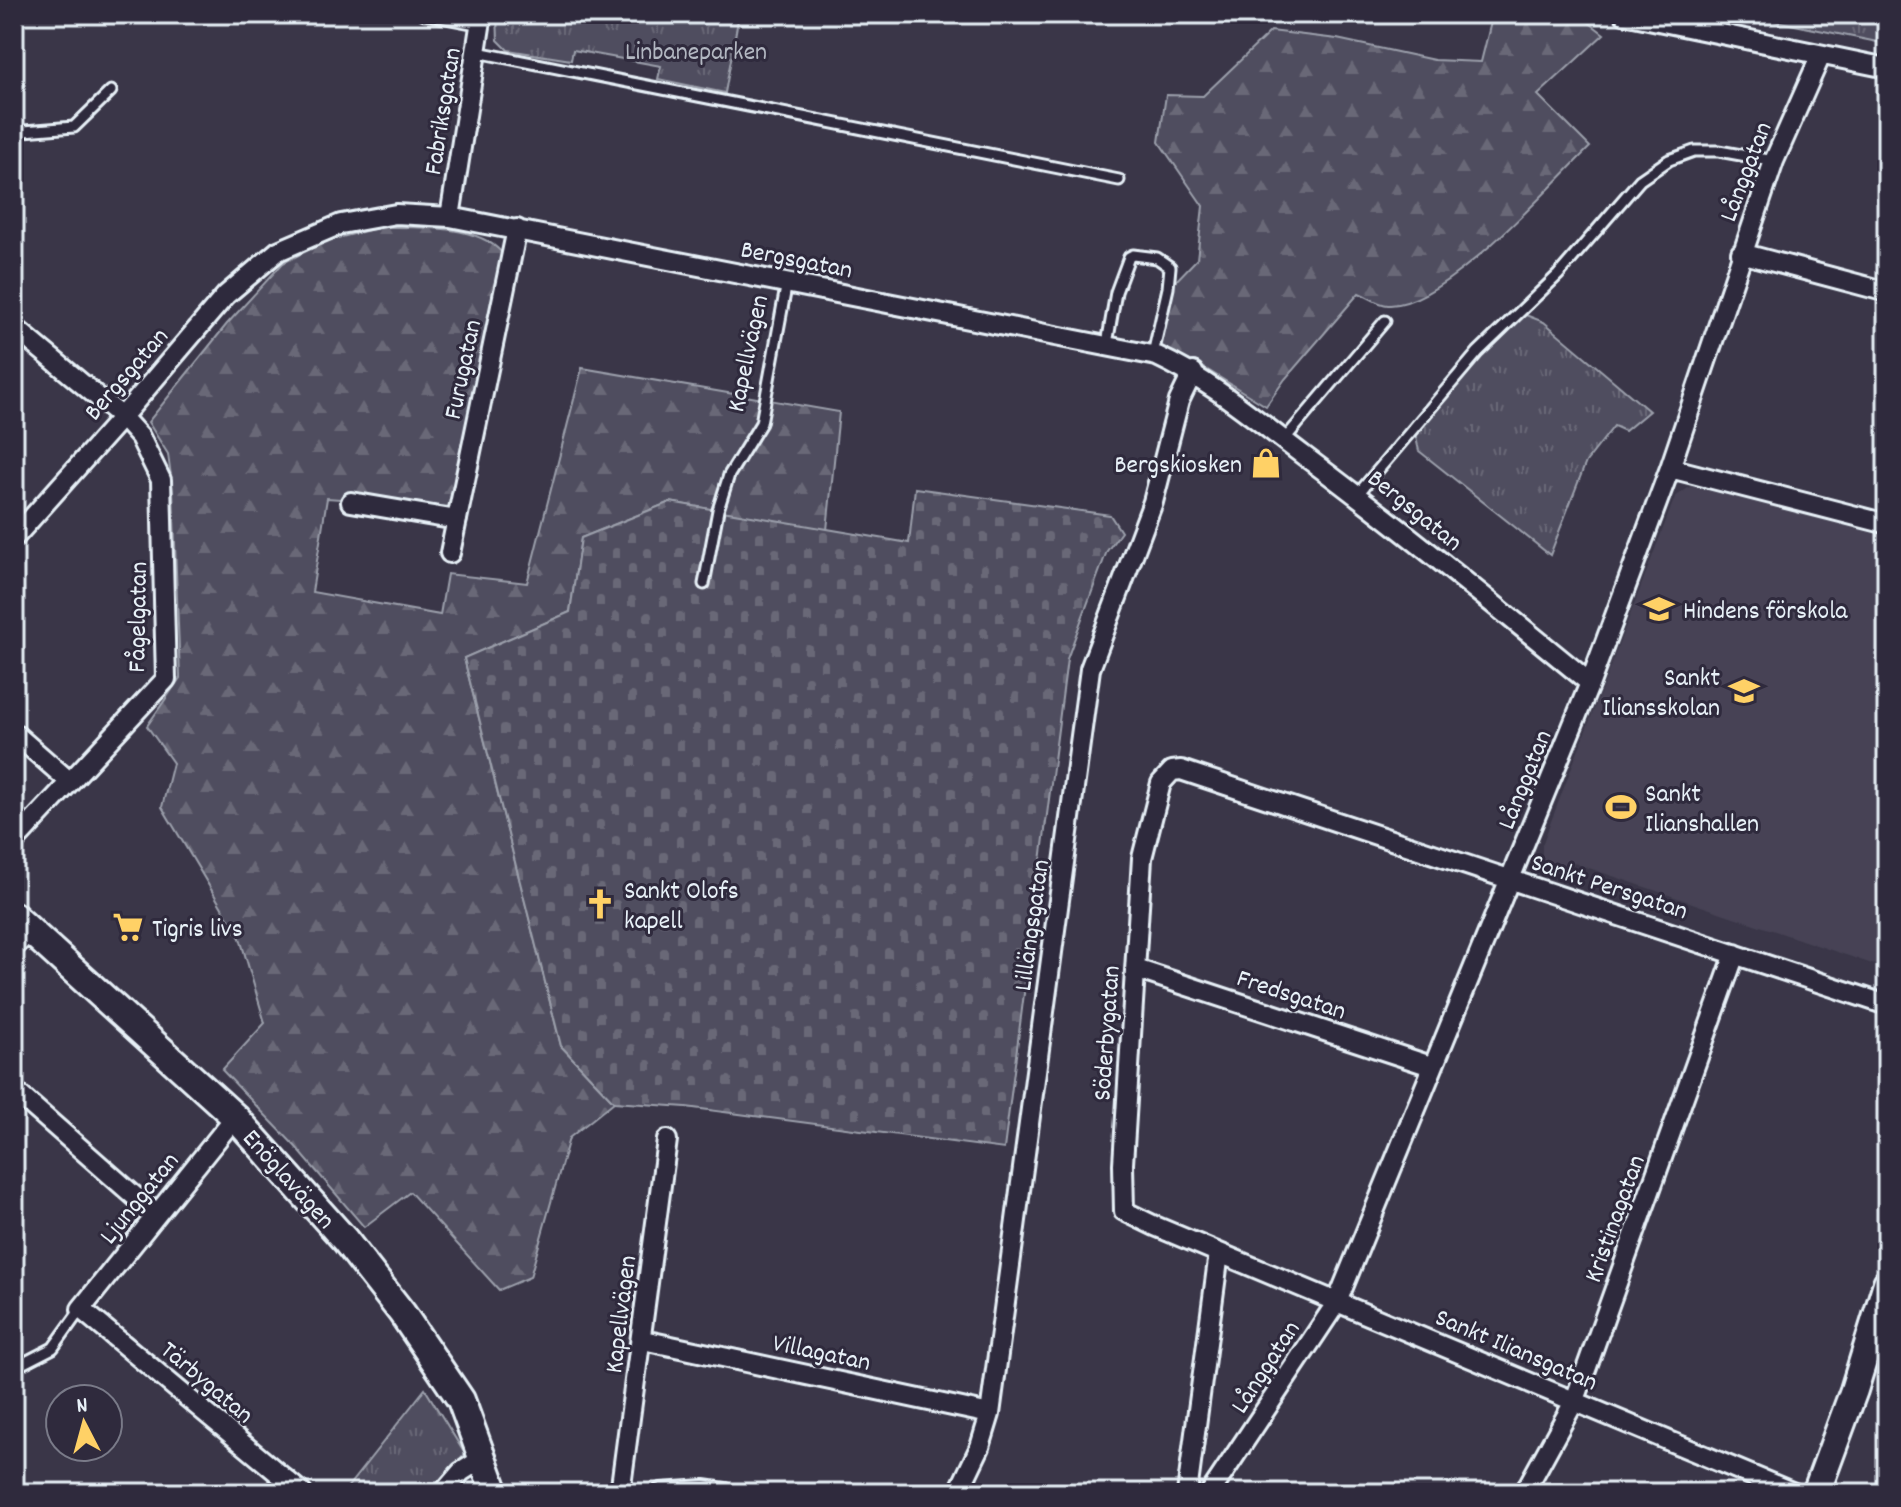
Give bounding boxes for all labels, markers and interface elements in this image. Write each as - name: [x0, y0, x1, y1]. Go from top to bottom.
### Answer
- park label: Linbaneparken: [625, 35, 767, 72]
- street label: Fabriksgatan: [416, 45, 473, 178]
- street label: Långgatan: [1711, 117, 1783, 228]
- street label: Bergsgatan: [737, 232, 855, 290]
- street label: Kapellvägen: [719, 292, 780, 416]
- street label: Furugatan: [436, 316, 493, 423]
- street label: Bergsgatan: [77, 320, 179, 430]
- shop icon: Bergskiosken: [1249, 446, 1283, 480]
- place label: Bergskiosken: [1114, 448, 1242, 485]
- street label: Bergsgatan: [1358, 462, 1469, 562]
- street label: Fågelgatan: [120, 561, 159, 673]
- school or university icon: Hindens förskola: [1642, 592, 1676, 626]
- place label: Hindens förskola: [1683, 594, 1848, 631]
- place label: Sankt Iliansskolan: [1602, 661, 1720, 728]
- school or university icon: Sankt Iliansskolan: [1727, 674, 1761, 708]
- street label: Långgatan: [1490, 725, 1563, 836]
- place label: Sankt Ilianshallen: [1645, 777, 1759, 844]
- sports icon: Sankt Ilianshallen: [1604, 790, 1638, 824]
- street label: Sankt Persgatan: [1526, 846, 1692, 931]
- street label: Lillängsgatan: [1006, 857, 1061, 994]
- place label: Sankt Olofs kapell: [624, 874, 739, 941]
- church icon: Sankt Olofs kapell: [583, 887, 617, 921]
- supermarket icon: Tigris livs: [111, 910, 145, 944]
- place label: Tigris livs: [152, 912, 243, 949]
- street label: Fredsgatan: [1231, 961, 1350, 1031]
- street label: Söderbygatan: [1085, 964, 1132, 1102]
- street label: Enöglavägen: [232, 1122, 343, 1239]
- street label: Ljunggatan: [92, 1145, 190, 1253]
- street label: Kristinagatan: [1576, 1150, 1656, 1288]
- street label: Kapellvägen: [597, 1253, 648, 1376]
- street label: Sankt Iliansgatan: [1429, 1300, 1603, 1402]
- street label: Långgatan: [1223, 1314, 1311, 1422]
- street label: Villagatan: [769, 1326, 874, 1383]
- street label: Tärbygatan: [151, 1333, 261, 1434]
- north arrow: [44, 1383, 124, 1463]
- text: N: [75, 1391, 89, 1423]

